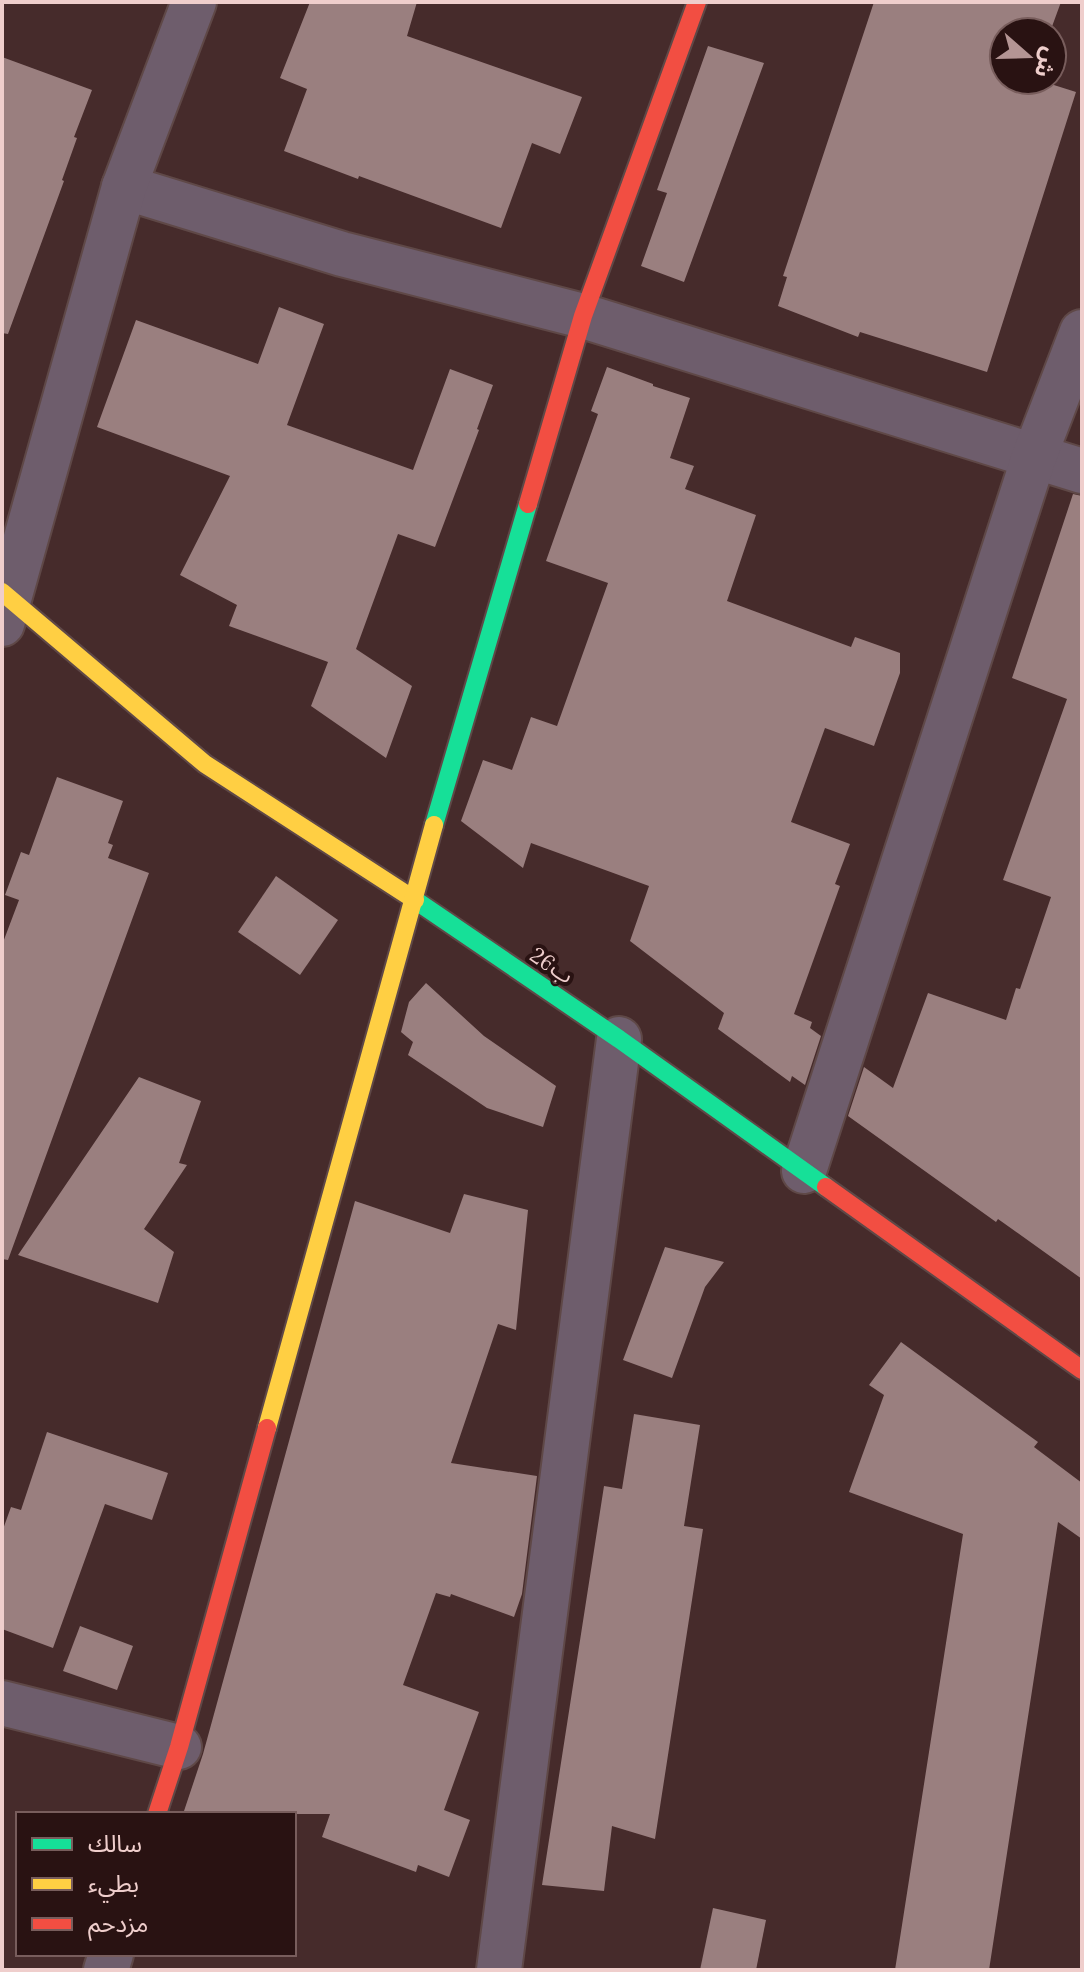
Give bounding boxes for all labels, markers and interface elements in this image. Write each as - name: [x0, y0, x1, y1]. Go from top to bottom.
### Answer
- north arrow: [988, 16, 1068, 96]
- text: ش: [1028, 44, 1065, 82]
- street label: 26ب: [525, 940, 579, 990]
- legend: [16, 1812, 296, 1956]
- text: سالك: [88, 1828, 142, 1859]
- text: بطيء: [88, 1868, 139, 1903]
- text: مزدحم: [88, 1908, 148, 1941]

